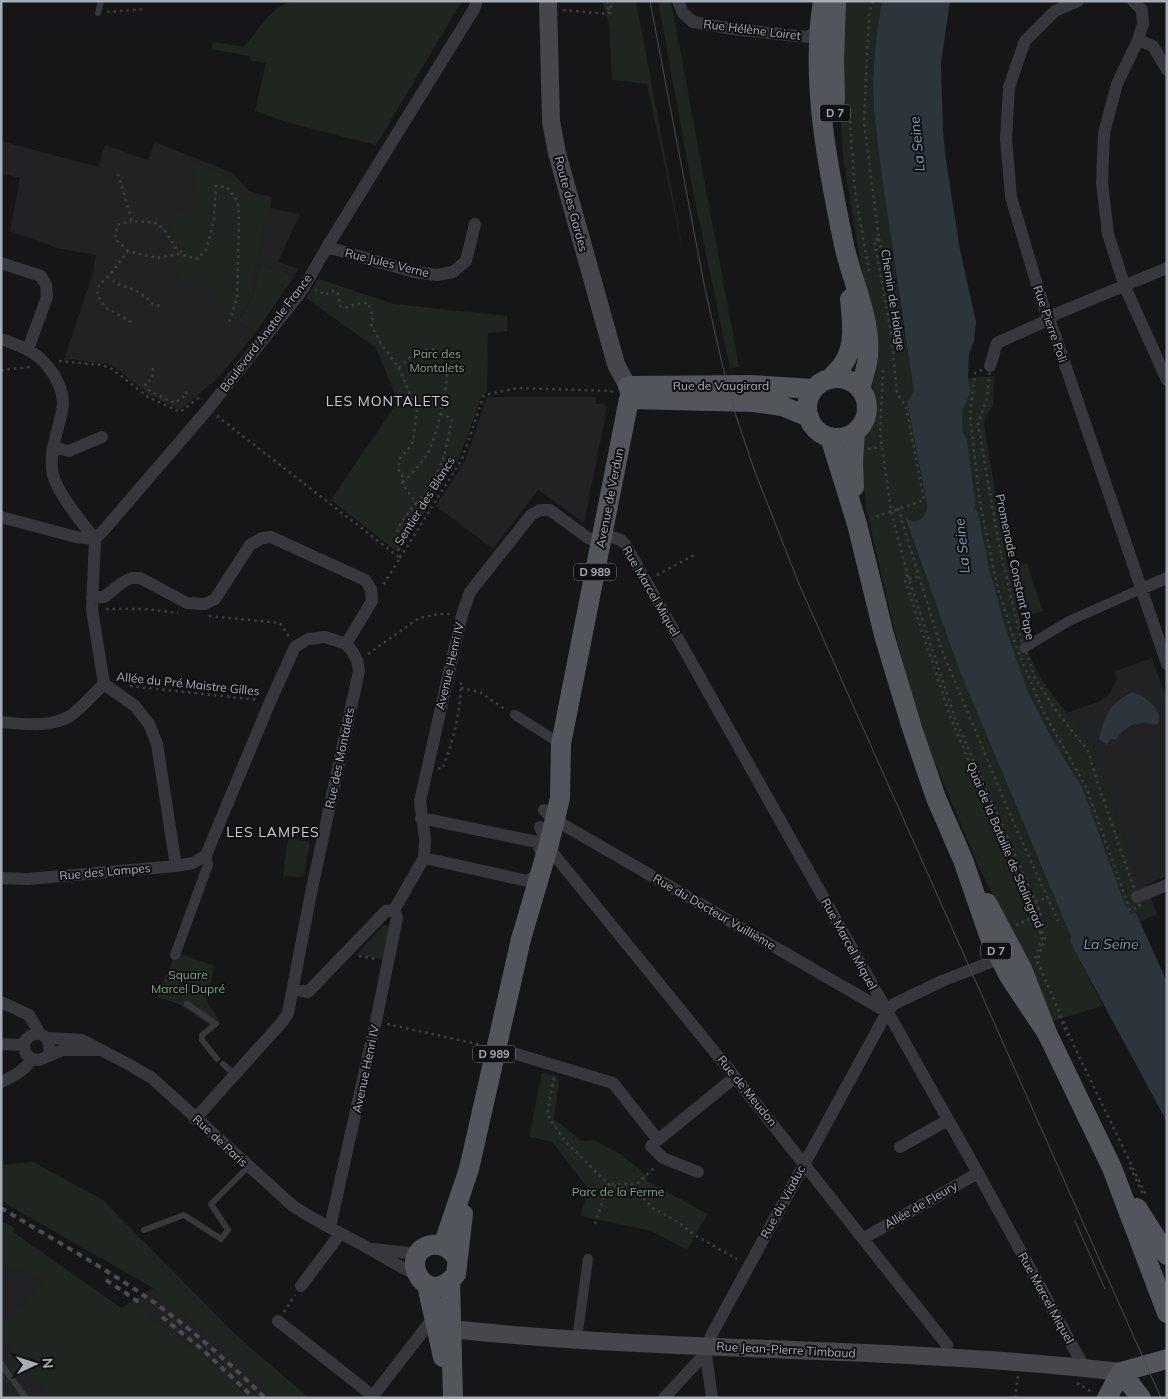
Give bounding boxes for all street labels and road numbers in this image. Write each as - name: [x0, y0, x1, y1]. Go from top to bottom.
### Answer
- street label: Rue Hélène Loiret: [703, 16, 802, 43]
- road number: D 7: [820, 105, 850, 122]
- street label: Route des Gardes: [551, 154, 591, 253]
- street label: Rue Jules Verne: [343, 245, 431, 280]
- street label: Chemin de Halage: [878, 248, 909, 352]
- street label: Boulevard Anatole France: [216, 271, 315, 394]
- street label: Rue Pierre Poli: [1030, 283, 1071, 364]
- street label: Rue de Vaugirard: [673, 378, 769, 393]
- street label: Avenue de Verdun: [592, 447, 627, 549]
- street label: Sentier des Blancs: [391, 453, 458, 548]
- street label: Promenade Constant Pape: [993, 493, 1038, 641]
- street label: Rue Marcel Miquel: [620, 543, 683, 639]
- road number: D 989: [574, 564, 616, 580]
- street label: Avenue Henri IV: [432, 620, 467, 711]
- street label: Allée du Pré Maistre Gilles: [116, 669, 260, 698]
- street label: Rue des Montalets: [321, 706, 358, 810]
- street label: Quai de la Bataille de Stalingrad: [964, 760, 1047, 930]
- street label: Rue des Lampes: [59, 860, 151, 883]
- street label: Rue du Docteur Vuillième: [650, 870, 778, 953]
- street label: Rue Marcel Miquel: [818, 896, 881, 992]
- road number: D 7: [981, 942, 1011, 959]
- street label: Avenue Henri IV: [349, 1023, 382, 1114]
- road number: D 989: [473, 1046, 515, 1062]
- street label: Rue de Meudon: [714, 1052, 780, 1129]
- street label: Rue de Paris: [190, 1111, 251, 1170]
- street label: Rue du Viaduc: [757, 1163, 808, 1241]
- street label: Allée de Fleury: [882, 1177, 960, 1231]
- street label: Rue Marcel Miquel: [1015, 1250, 1078, 1346]
- street label: Rue Jean-Pierre Timbaud: [716, 1338, 856, 1361]

